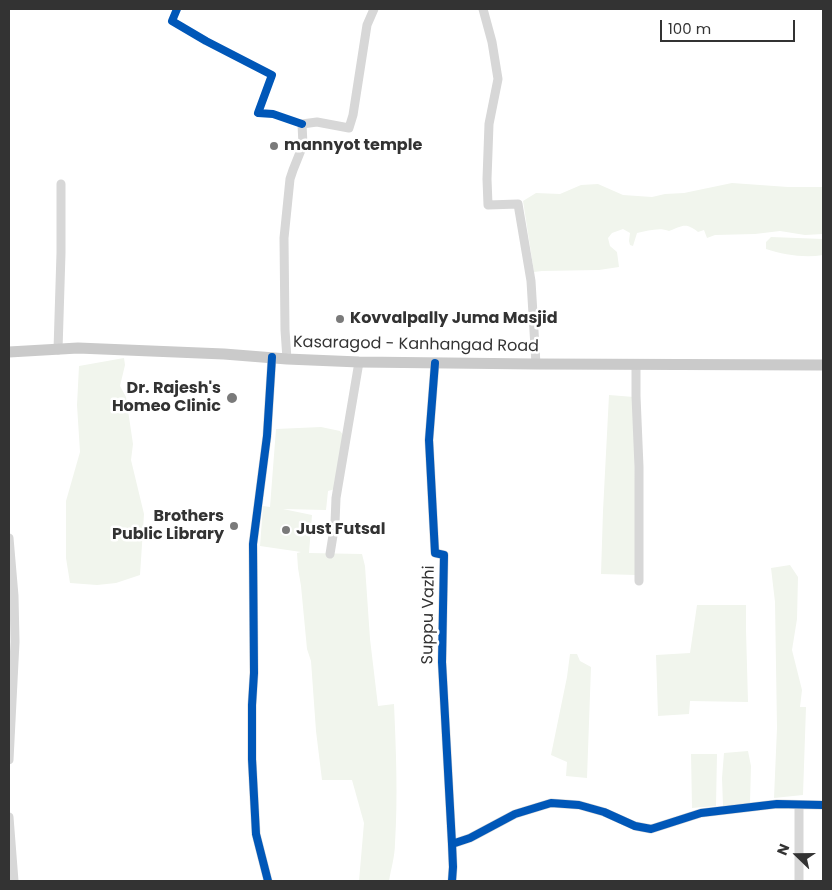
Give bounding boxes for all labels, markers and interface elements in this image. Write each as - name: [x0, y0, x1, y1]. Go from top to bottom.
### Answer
- scale bar: [662, 10, 797, 42]
- text: 100 m: [668, 18, 711, 39]
- place label: mannyot temple: [284, 136, 422, 156]
- marker: mannyot temple: [268, 140, 280, 152]
- place label: Kovvalpally Juma Masjid: [350, 309, 558, 329]
- marker: Kovvalpally Juma Masjid: [334, 313, 346, 325]
- street label: Kasaragod - Kanhangad Road: [293, 333, 539, 357]
- place label: Dr. Rajesh's Homeo Clinic: [112, 379, 221, 417]
- marker: Dr. Rajesh's Homeo Clinic: [225, 391, 239, 405]
- place label: Brothers Public Library: [112, 507, 224, 545]
- marker: Brothers Public Library: [228, 520, 240, 532]
- place label: Just Futsal: [296, 520, 385, 540]
- marker: Just Futsal: [280, 524, 292, 536]
- street label: Suppu Vazhi: [419, 565, 439, 665]
- north arrow: [772, 830, 822, 880]
- text: N: [772, 841, 794, 858]

